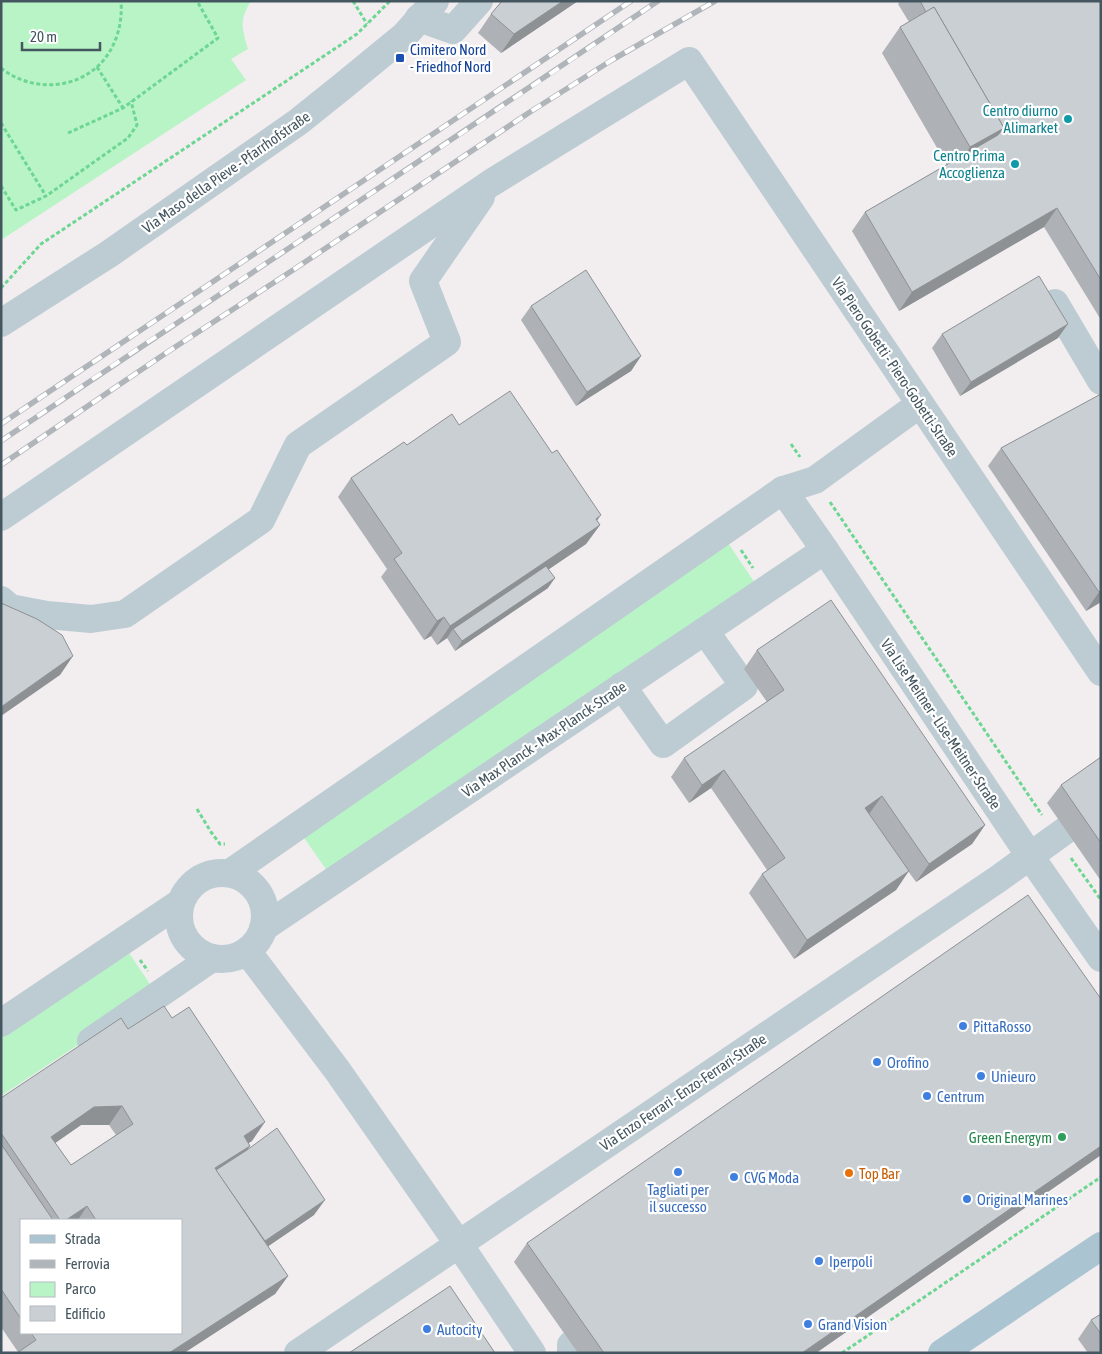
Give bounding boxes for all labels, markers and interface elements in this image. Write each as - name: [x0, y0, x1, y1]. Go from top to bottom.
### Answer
- scale bar: [22, 20, 100, 52]
- text: 20 m: [30, 28, 57, 45]
- place label: Cimitero Nord - Friedhof Nord: [410, 41, 491, 75]
- marker: Cimitero Nord - Friedhof Nord: [394, 52, 406, 64]
- place label: Centro diurno Alimarket: [983, 102, 1058, 136]
- street label: Via Maso della Pieve - Pfarrhofstraße: [139, 107, 313, 236]
- marker: Centro diurno Alimarket: [1062, 113, 1074, 125]
- place label: Centro Prima Accoglienza: [933, 147, 1005, 181]
- marker: Centro Prima Accoglienza: [1009, 158, 1021, 170]
- street label: Via Piero Gobetti - Piero-Gobetti-Straße: [829, 274, 962, 460]
- street label: Via Lise Meitner - Lise-Meitner-Straße: [878, 636, 1005, 813]
- street label: Via Max Planck - Max-Planck-Straße: [459, 677, 630, 800]
- place label: PittaRosso: [973, 1018, 1031, 1035]
- marker: PittaRosso: [957, 1020, 969, 1032]
- street label: Via Enzo Ferrari - Enzo-Ferrari-Straße: [597, 1030, 769, 1154]
- place label: Orofino: [887, 1054, 929, 1071]
- marker: Orofino: [871, 1056, 883, 1068]
- place label: Unieuro: [991, 1068, 1036, 1085]
- marker: Unieuro: [975, 1070, 987, 1082]
- place label: Centrum: [937, 1088, 985, 1105]
- marker: Centrum: [921, 1090, 933, 1102]
- place label: Green Energym: [969, 1129, 1052, 1146]
- marker: Green Energym: [1056, 1131, 1068, 1143]
- place label: Top Bar: [859, 1165, 900, 1182]
- marker: Tagliati per il successo: [672, 1166, 684, 1178]
- marker: Top Bar: [843, 1167, 855, 1179]
- place label: CVG Moda: [744, 1169, 799, 1186]
- marker: CVG Moda: [728, 1171, 740, 1183]
- place label: Tagliati per il successo: [647, 1181, 709, 1215]
- place label: Original Marines: [977, 1191, 1068, 1208]
- marker: Original Marines: [961, 1193, 973, 1205]
- legend: [20, 1219, 182, 1334]
- text: Strada: [65, 1230, 101, 1247]
- place label: Iperpoli: [829, 1253, 873, 1270]
- text: Ferrovia: [65, 1255, 110, 1272]
- marker: Iperpoli: [813, 1255, 825, 1267]
- text: Parco: [65, 1280, 96, 1297]
- text: Edificio: [65, 1305, 106, 1322]
- place label: Grand Vision: [818, 1316, 887, 1333]
- marker: Grand Vision: [802, 1318, 814, 1330]
- place label: Autocity: [437, 1321, 482, 1338]
- marker: Autocity: [421, 1323, 433, 1335]

